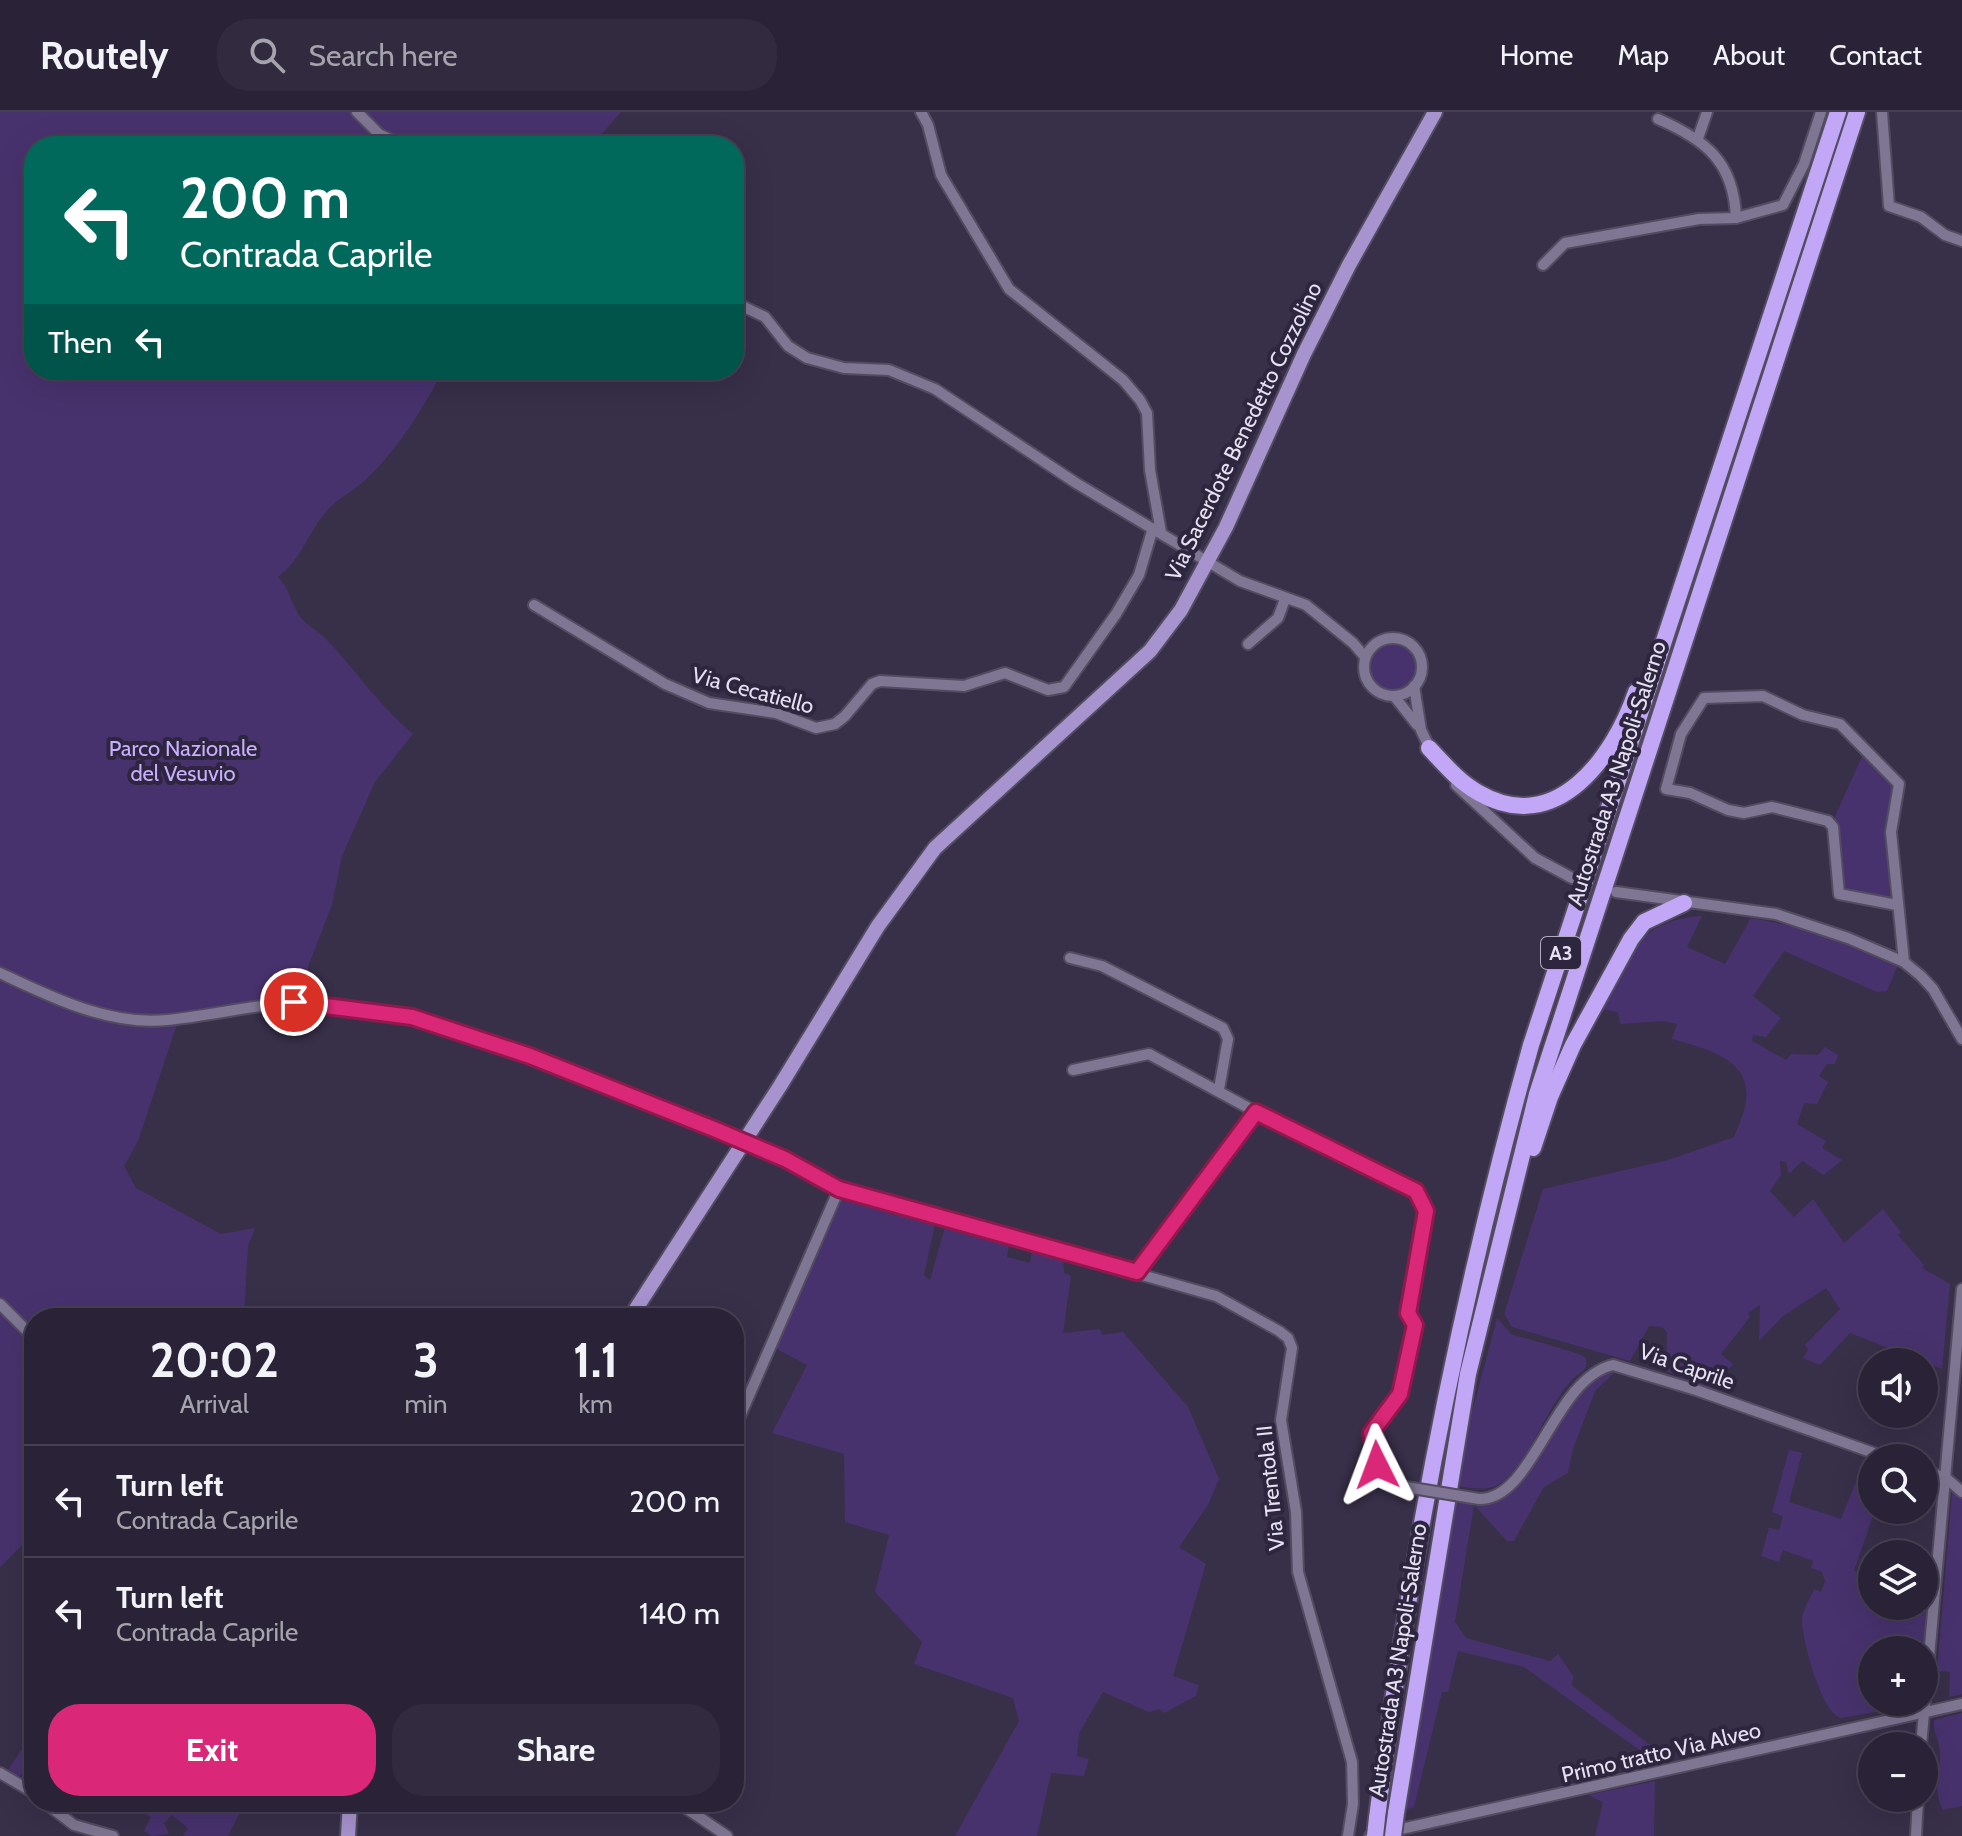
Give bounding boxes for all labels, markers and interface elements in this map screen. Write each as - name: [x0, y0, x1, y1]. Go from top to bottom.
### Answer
- search box: [217, 19, 777, 91]
- text: Routely: [40, 32, 169, 79]
- icon: search: [245, 33, 289, 77]
- text: Search here: [309, 37, 458, 74]
- text: Home: [1500, 38, 1573, 72]
- text: Map: [1617, 38, 1669, 72]
- text: About: [1713, 38, 1785, 72]
- text: Contact: [1829, 38, 1922, 72]
- text: 200 m: [180, 164, 350, 232]
- icon: left: [48, 168, 152, 272]
- text: Contrada Caprile: [180, 232, 432, 276]
- street label: Via Sacerdote Benedetto Cozzolino: [1159, 278, 1328, 585]
- icon: left: [128, 320, 172, 364]
- text: Then: [48, 324, 112, 361]
- street label: Autostrada A3 Napoli-Salerno: [1561, 638, 1672, 909]
- street label: Via Cecatiello: [689, 661, 817, 720]
- park label: Parco Nazionale del Vesuvio: [109, 735, 257, 787]
- road number: A3: [1541, 937, 1581, 969]
- pin: [260, 968, 328, 1036]
- icon: arrive: [272, 980, 316, 1024]
- text: 20:02: [150, 1331, 279, 1389]
- text: 3: [413, 1331, 439, 1389]
- text: 1.1: [573, 1331, 618, 1389]
- street label: Via Caprile: [1636, 1338, 1738, 1395]
- map controls: [1858, 1348, 1938, 1812]
- button: sound: [1858, 1348, 1938, 1428]
- text: Arrival: [180, 1388, 249, 1420]
- text: min: [405, 1388, 447, 1420]
- text: km: [578, 1388, 613, 1420]
- position arrow: [1335, 1423, 1419, 1507]
- street label: Via Trentola II: [1250, 1424, 1290, 1552]
- button: search: [1858, 1444, 1938, 1524]
- text: Turn left: [116, 1467, 224, 1504]
- icon: left: [48, 1479, 92, 1523]
- text: 200 m: [629, 1483, 720, 1520]
- text: Contrada Caprile: [116, 1504, 298, 1536]
- street label: Autostrada A3 Napoli-Salerno: [1363, 1521, 1432, 1799]
- button: layers: [1858, 1540, 1938, 1620]
- text: Turn left: [116, 1579, 224, 1616]
- icon: left: [48, 1591, 92, 1635]
- text: 140 m: [639, 1595, 720, 1632]
- text: Contrada Caprile: [116, 1616, 298, 1648]
- button: +: [1858, 1636, 1938, 1716]
- button: Exit: [48, 1704, 376, 1796]
- button: Share: [392, 1704, 720, 1796]
- street label: Primo tratto Via Alveo: [1559, 1716, 1763, 1789]
- button: −: [1858, 1732, 1938, 1812]

